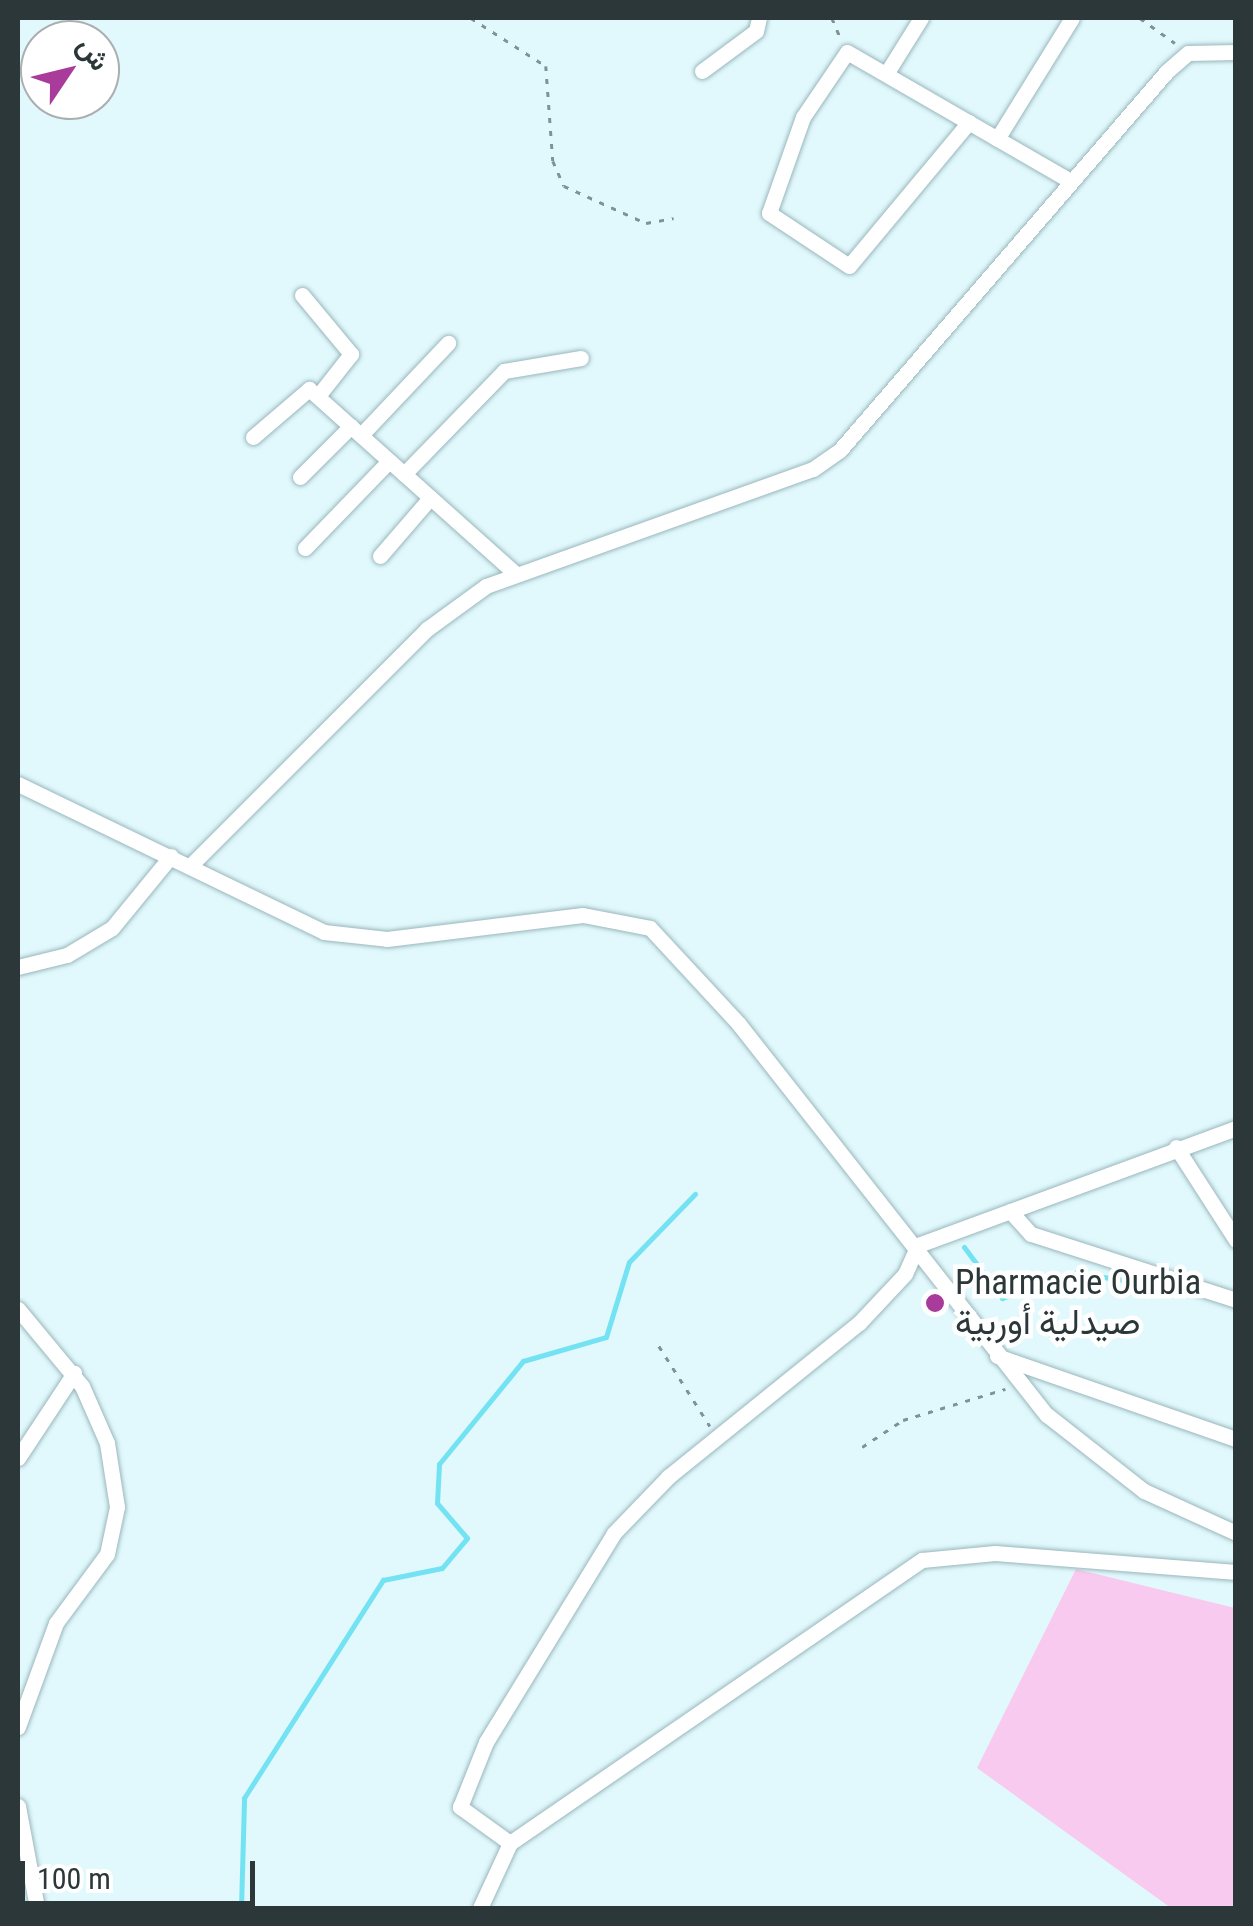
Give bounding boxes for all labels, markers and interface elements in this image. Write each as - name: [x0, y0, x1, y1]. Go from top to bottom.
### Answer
- north arrow: [20, 20, 120, 120]
- text: ش: [70, 30, 117, 77]
- place label: Pharmacie Ourbia صيدلية أوربية: [955, 1262, 1201, 1344]
- marker: Pharmacie Ourbia صيدلية أوربية: [924, 1292, 946, 1314]
- scale bar: [25, 1841, 260, 1903]
- text: 100 m: [37, 1861, 111, 1896]

